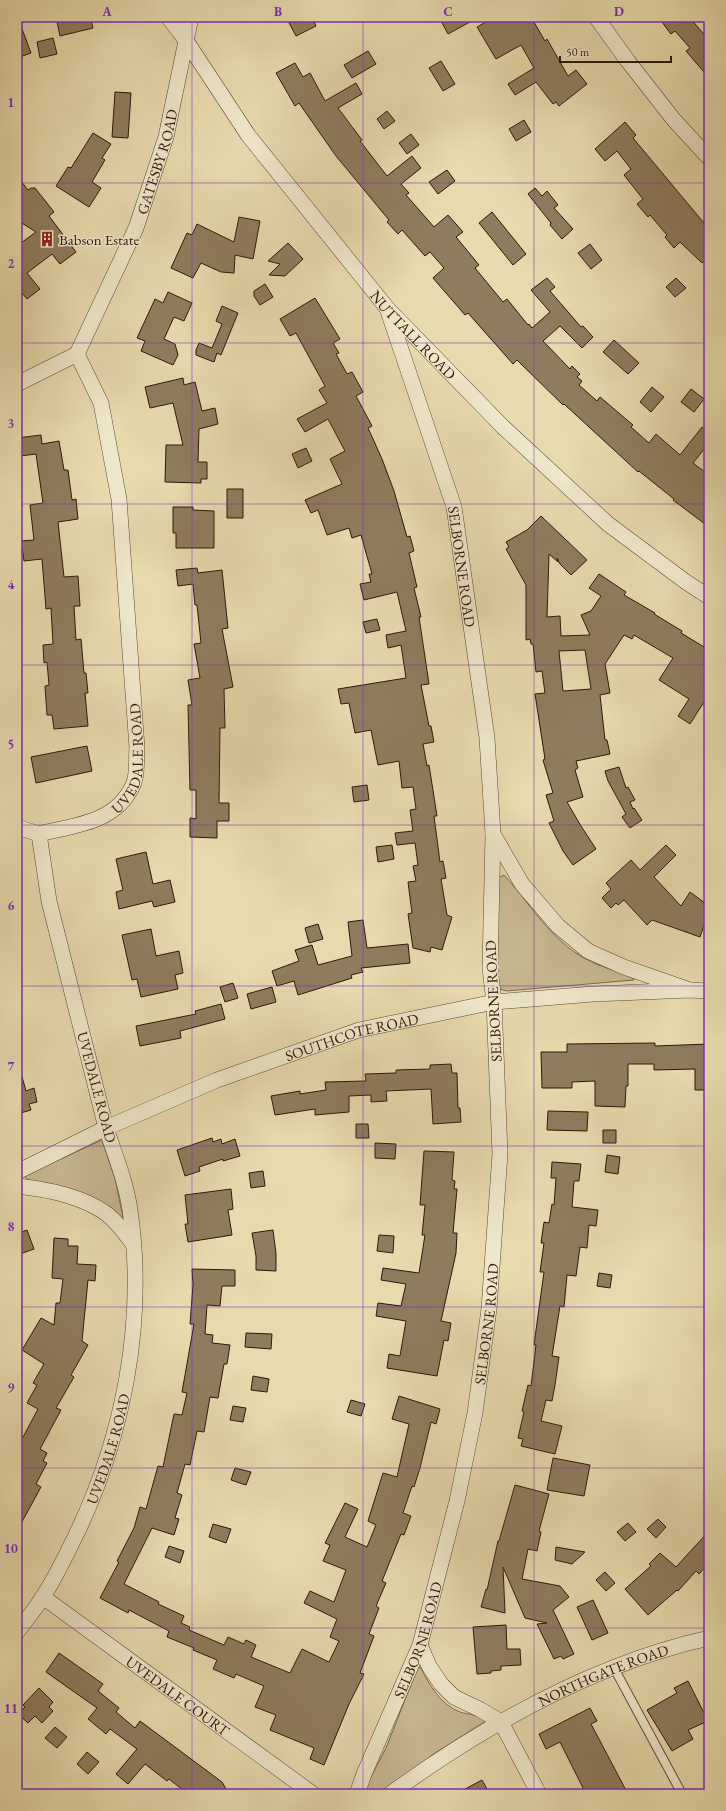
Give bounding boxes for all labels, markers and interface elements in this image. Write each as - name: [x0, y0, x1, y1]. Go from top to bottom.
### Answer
- text: A: [101, 3, 112, 20]
- text: B: [274, 3, 282, 20]
- text: C: [443, 3, 453, 20]
- text: D: [614, 3, 624, 20]
- scale bar: [560, 38, 671, 64]
- text: 50 m: [566, 44, 590, 60]
- text: 1: [8, 94, 15, 111]
- street label: GATESBY ROAD: [132, 107, 181, 216]
- building icon: Babson Estate: [38, 230, 56, 248]
- place label: Babson Estate: [59, 230, 139, 249]
- text: 2: [8, 255, 15, 272]
- street label: NUTTALL ROAD: [367, 286, 460, 383]
- text: 3: [8, 415, 15, 432]
- street label: SELBORNE ROAD: [444, 505, 481, 628]
- text: 4: [8, 576, 15, 593]
- street label: UVEDALE ROAD: [107, 703, 147, 817]
- text: 5: [8, 736, 14, 753]
- text: 6: [8, 897, 15, 914]
- street label: SELBORNE ROAD: [480, 940, 506, 1062]
- street label: SOUTHCOTE ROAD: [282, 1008, 420, 1065]
- street label: UVEDALE ROAD: [73, 1029, 121, 1145]
- text: 7: [8, 1058, 15, 1075]
- text: 8: [8, 1218, 15, 1235]
- street label: SELBORNE ROAD: [469, 1263, 502, 1386]
- text: 9: [8, 1379, 15, 1396]
- street label: UVEDALE ROAD: [81, 1392, 133, 1507]
- text: 10: [4, 1540, 18, 1557]
- street label: SELBORNE ROAD: [389, 1580, 445, 1701]
- street label: NORTHGATE ROAD: [534, 1640, 671, 1710]
- street label: UVEDALE COURT: [122, 1651, 234, 1740]
- text: 11: [4, 1700, 18, 1717]

